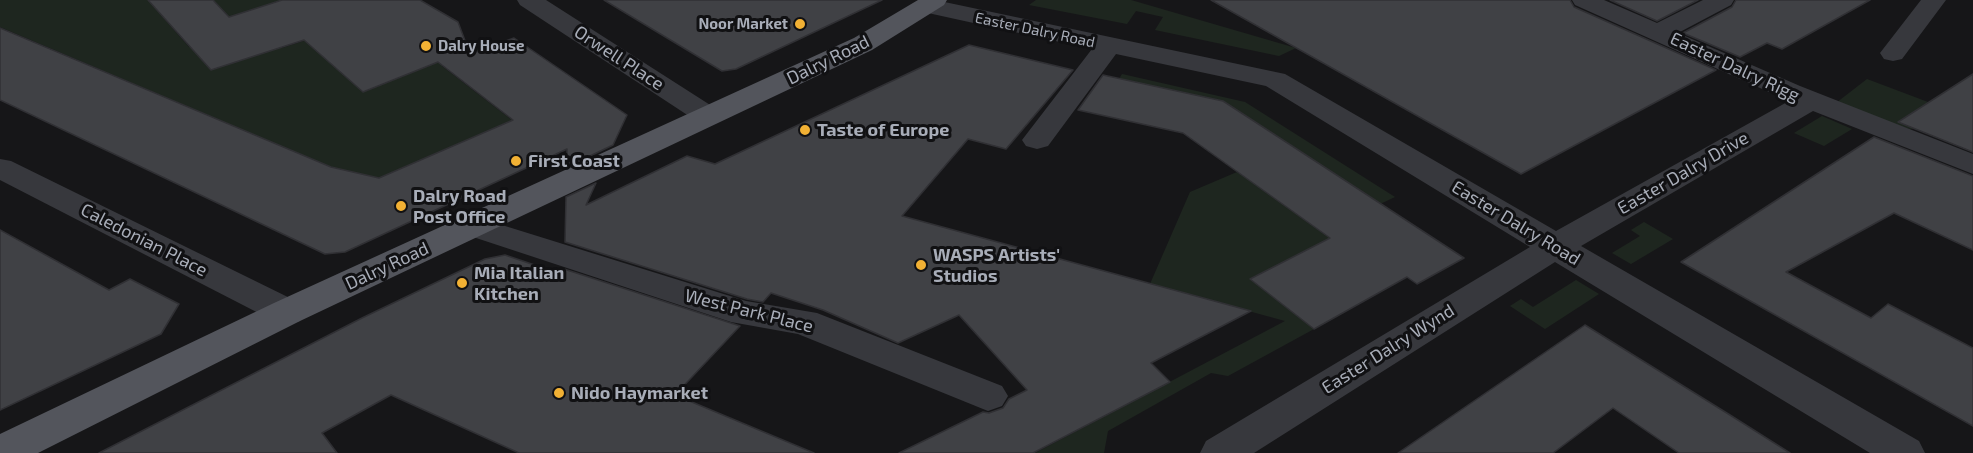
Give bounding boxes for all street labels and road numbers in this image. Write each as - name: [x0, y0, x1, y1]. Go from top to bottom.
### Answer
- street label: Easter Dalry Road: [974, 9, 1096, 51]
- street label: Orwell Place: [570, 21, 668, 95]
- street label: Easter Dalry Rigg: [1667, 28, 1803, 106]
- street label: Dalry Road: [783, 31, 873, 89]
- street label: Easter Dalry Drive: [1614, 127, 1752, 219]
- street label: Easter Dalry Road: [1448, 176, 1584, 270]
- street label: Caledonian Place: [77, 199, 211, 281]
- street label: Dalry Road: [342, 237, 432, 295]
- street label: West Park Place: [683, 285, 815, 337]
- street label: Easter Dalry Wynd: [1318, 300, 1458, 398]

